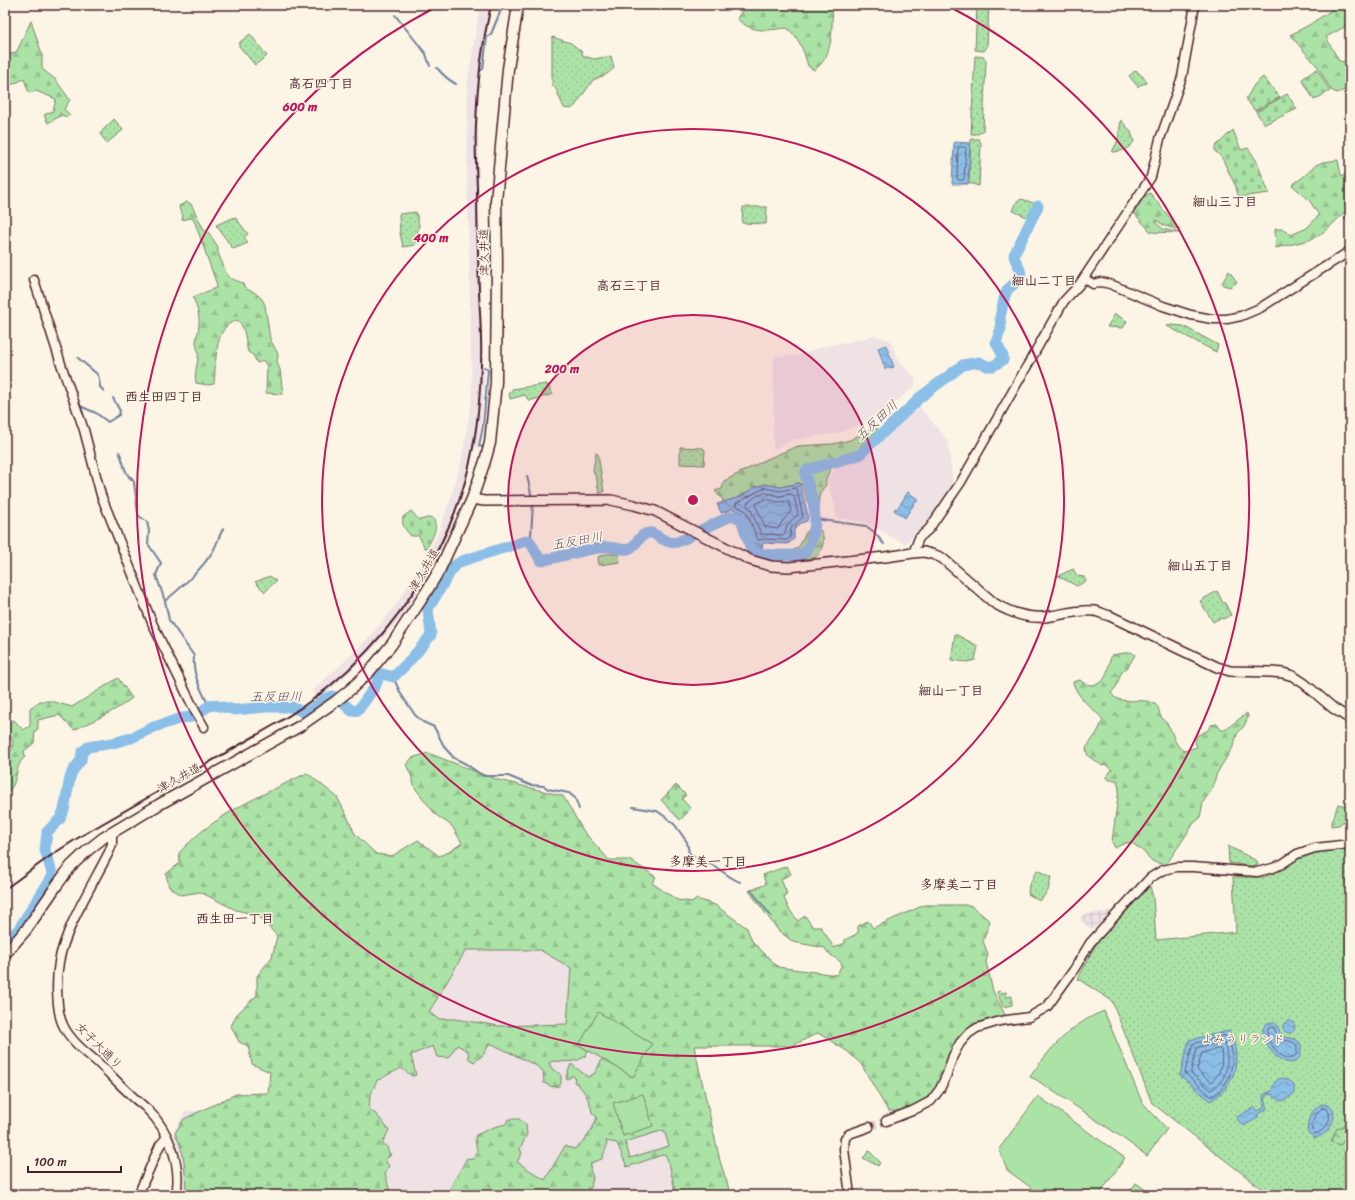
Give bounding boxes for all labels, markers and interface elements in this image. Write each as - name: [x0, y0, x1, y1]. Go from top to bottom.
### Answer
- district label: 高石四丁目: [288, 72, 354, 95]
- text: 600 m: [282, 96, 318, 118]
- district label: 細山三丁目: [1192, 190, 1258, 213]
- text: 400 m: [412, 227, 449, 249]
- street label: 津久井道: [473, 228, 495, 276]
- district label: 細山二丁目: [1011, 269, 1077, 292]
- district label: 高石三丁目: [596, 274, 662, 297]
- text: 200 m: [544, 358, 580, 380]
- district label: 西生田四丁目: [125, 385, 203, 408]
- water label: 五反田川: [849, 394, 903, 447]
- centre of rings: [686, 493, 700, 507]
- water label: 五反田川: [549, 525, 605, 556]
- street label: 津久井道: [402, 544, 446, 596]
- district label: 細山五丁目: [1167, 554, 1233, 577]
- district label: 細山一丁目: [918, 679, 984, 702]
- water label: 五反田川: [250, 685, 302, 708]
- street label: 津久井道: [153, 757, 205, 799]
- district label: 多摩美一丁目: [669, 850, 747, 873]
- district label: 多摩美二丁目: [920, 873, 998, 896]
- district label: 西生田一丁目: [196, 907, 274, 930]
- street label: 女子大通り: [70, 1017, 128, 1075]
- park label: よみうりランド: [1201, 1028, 1285, 1050]
- scale bar: [28, 1148, 121, 1174]
- text: 100 m: [34, 1151, 67, 1173]

